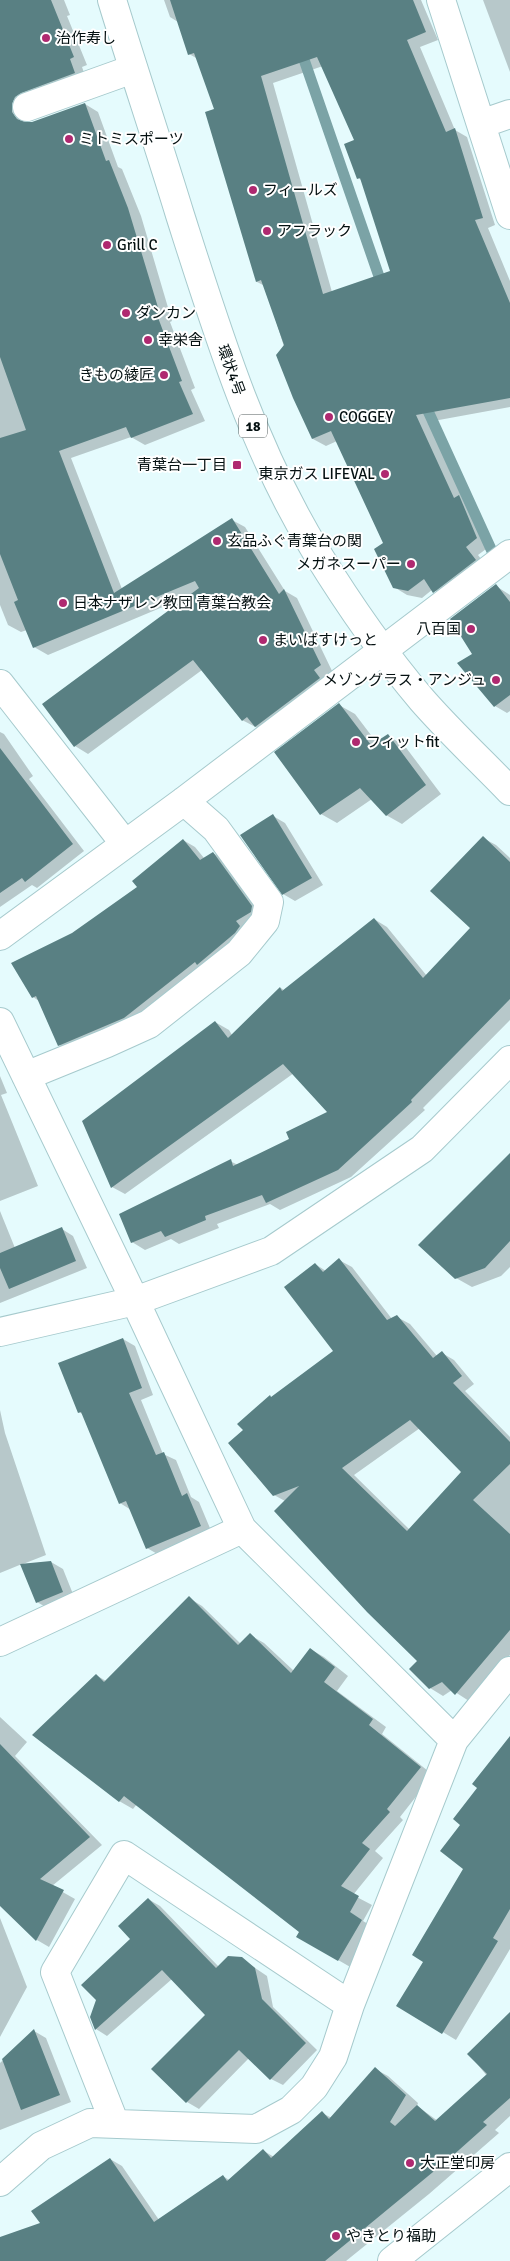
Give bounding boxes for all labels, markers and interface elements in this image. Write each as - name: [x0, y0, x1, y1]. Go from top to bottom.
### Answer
- place label: 治作寿し: [56, 29, 116, 47]
- marker: 治作寿し: [40, 32, 52, 44]
- place label: ミトミスポーツ: [79, 130, 184, 148]
- marker: ミトミスポーツ: [63, 133, 75, 145]
- place label: フィールズ: [263, 181, 338, 199]
- marker: フィールズ: [247, 184, 259, 196]
- place label: アフラック: [277, 222, 352, 240]
- marker: アフラック: [261, 225, 273, 237]
- place label: Grill C: [117, 236, 158, 254]
- marker: Grill C: [101, 239, 113, 251]
- place label: ダンカン: [136, 304, 196, 322]
- marker: ダンカン: [120, 307, 132, 319]
- place label: 幸栄舎: [158, 331, 203, 349]
- marker: 幸栄舎: [142, 334, 154, 346]
- street label: 環状4号: [213, 342, 249, 398]
- place label: きもの綾匠: [79, 366, 154, 384]
- marker: きもの綾匠: [158, 369, 170, 381]
- place label: COGGEY: [339, 408, 394, 426]
- marker: COGGEY: [323, 411, 335, 423]
- road number: 18: [239, 414, 267, 438]
- place label: 青葉台一丁目: [137, 456, 227, 474]
- marker: 青葉台一丁目: [231, 459, 243, 471]
- place label: 東京ガス LIFEVAL: [259, 465, 375, 483]
- marker: 東京ガス LIFEVAL: [379, 468, 391, 480]
- place label: 玄品ふぐ青葉台の関: [227, 532, 362, 550]
- marker: 玄品ふぐ青葉台の関: [211, 535, 223, 547]
- place label: メガネスーパー: [296, 555, 401, 573]
- marker: メガネスーパー: [405, 558, 417, 570]
- place label: 日本ナザレン教団 青葉台教会: [73, 594, 271, 612]
- marker: 日本ナザレン教団 青葉台教会: [57, 597, 69, 609]
- place label: 八百国: [416, 620, 461, 638]
- marker: 八百国: [465, 623, 477, 635]
- place label: まいばすけっと: [273, 631, 378, 649]
- marker: まいばすけっと: [257, 634, 269, 646]
- place label: メゾングラス・アンジュ: [323, 671, 486, 689]
- marker: メゾングラス・アンジュ: [490, 674, 502, 686]
- place label: フィットfit: [366, 733, 440, 751]
- marker: フィットfit: [350, 736, 362, 748]
- place label: 大正堂印房: [420, 2154, 495, 2172]
- marker: 大正堂印房: [404, 2157, 416, 2169]
- place label: やきとり福助: [346, 2227, 436, 2245]
- marker: やきとり福助: [330, 2230, 342, 2242]

